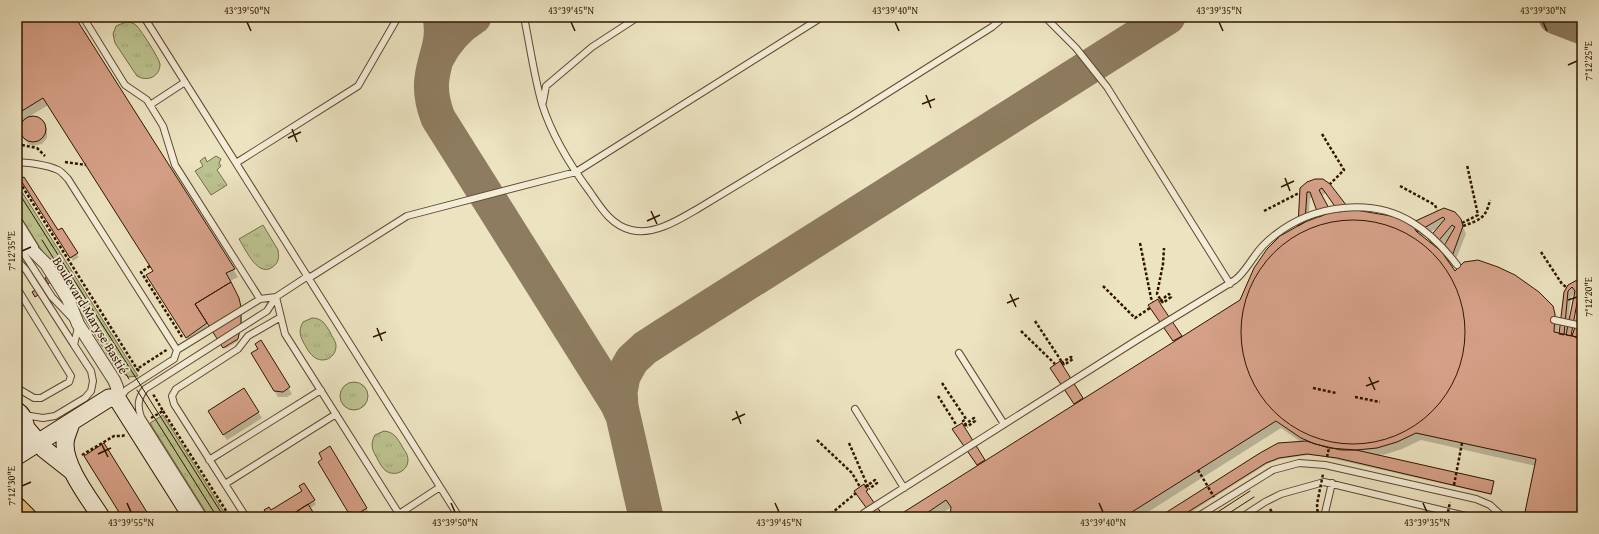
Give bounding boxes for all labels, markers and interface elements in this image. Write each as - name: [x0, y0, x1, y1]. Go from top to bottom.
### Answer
- text: 43°39'50"N: [224, 3, 270, 18]
- text: 43°39'45"N: [548, 3, 594, 18]
- text: 43°39'40"N: [872, 3, 918, 18]
- text: 43°39'35"N: [1196, 3, 1242, 18]
- text: 43°39'30"N: [1520, 3, 1566, 18]
- text: 7°12'25"E: [1581, 41, 1596, 81]
- text: 7°12'35"E: [4, 231, 19, 271]
- street label: Boulevard Maryse Bastié: [48, 253, 133, 378]
- text: 7°12'20"E: [1581, 277, 1596, 317]
- text: 7°12'30"E: [4, 466, 19, 506]
- text: 43°39'55"N: [108, 515, 154, 530]
- text: 43°39'50"N: [432, 515, 478, 530]
- text: 43°39'45"N: [756, 515, 802, 530]
- text: 43°39'40"N: [1080, 515, 1126, 530]
- text: 43°39'35"N: [1404, 515, 1450, 530]

